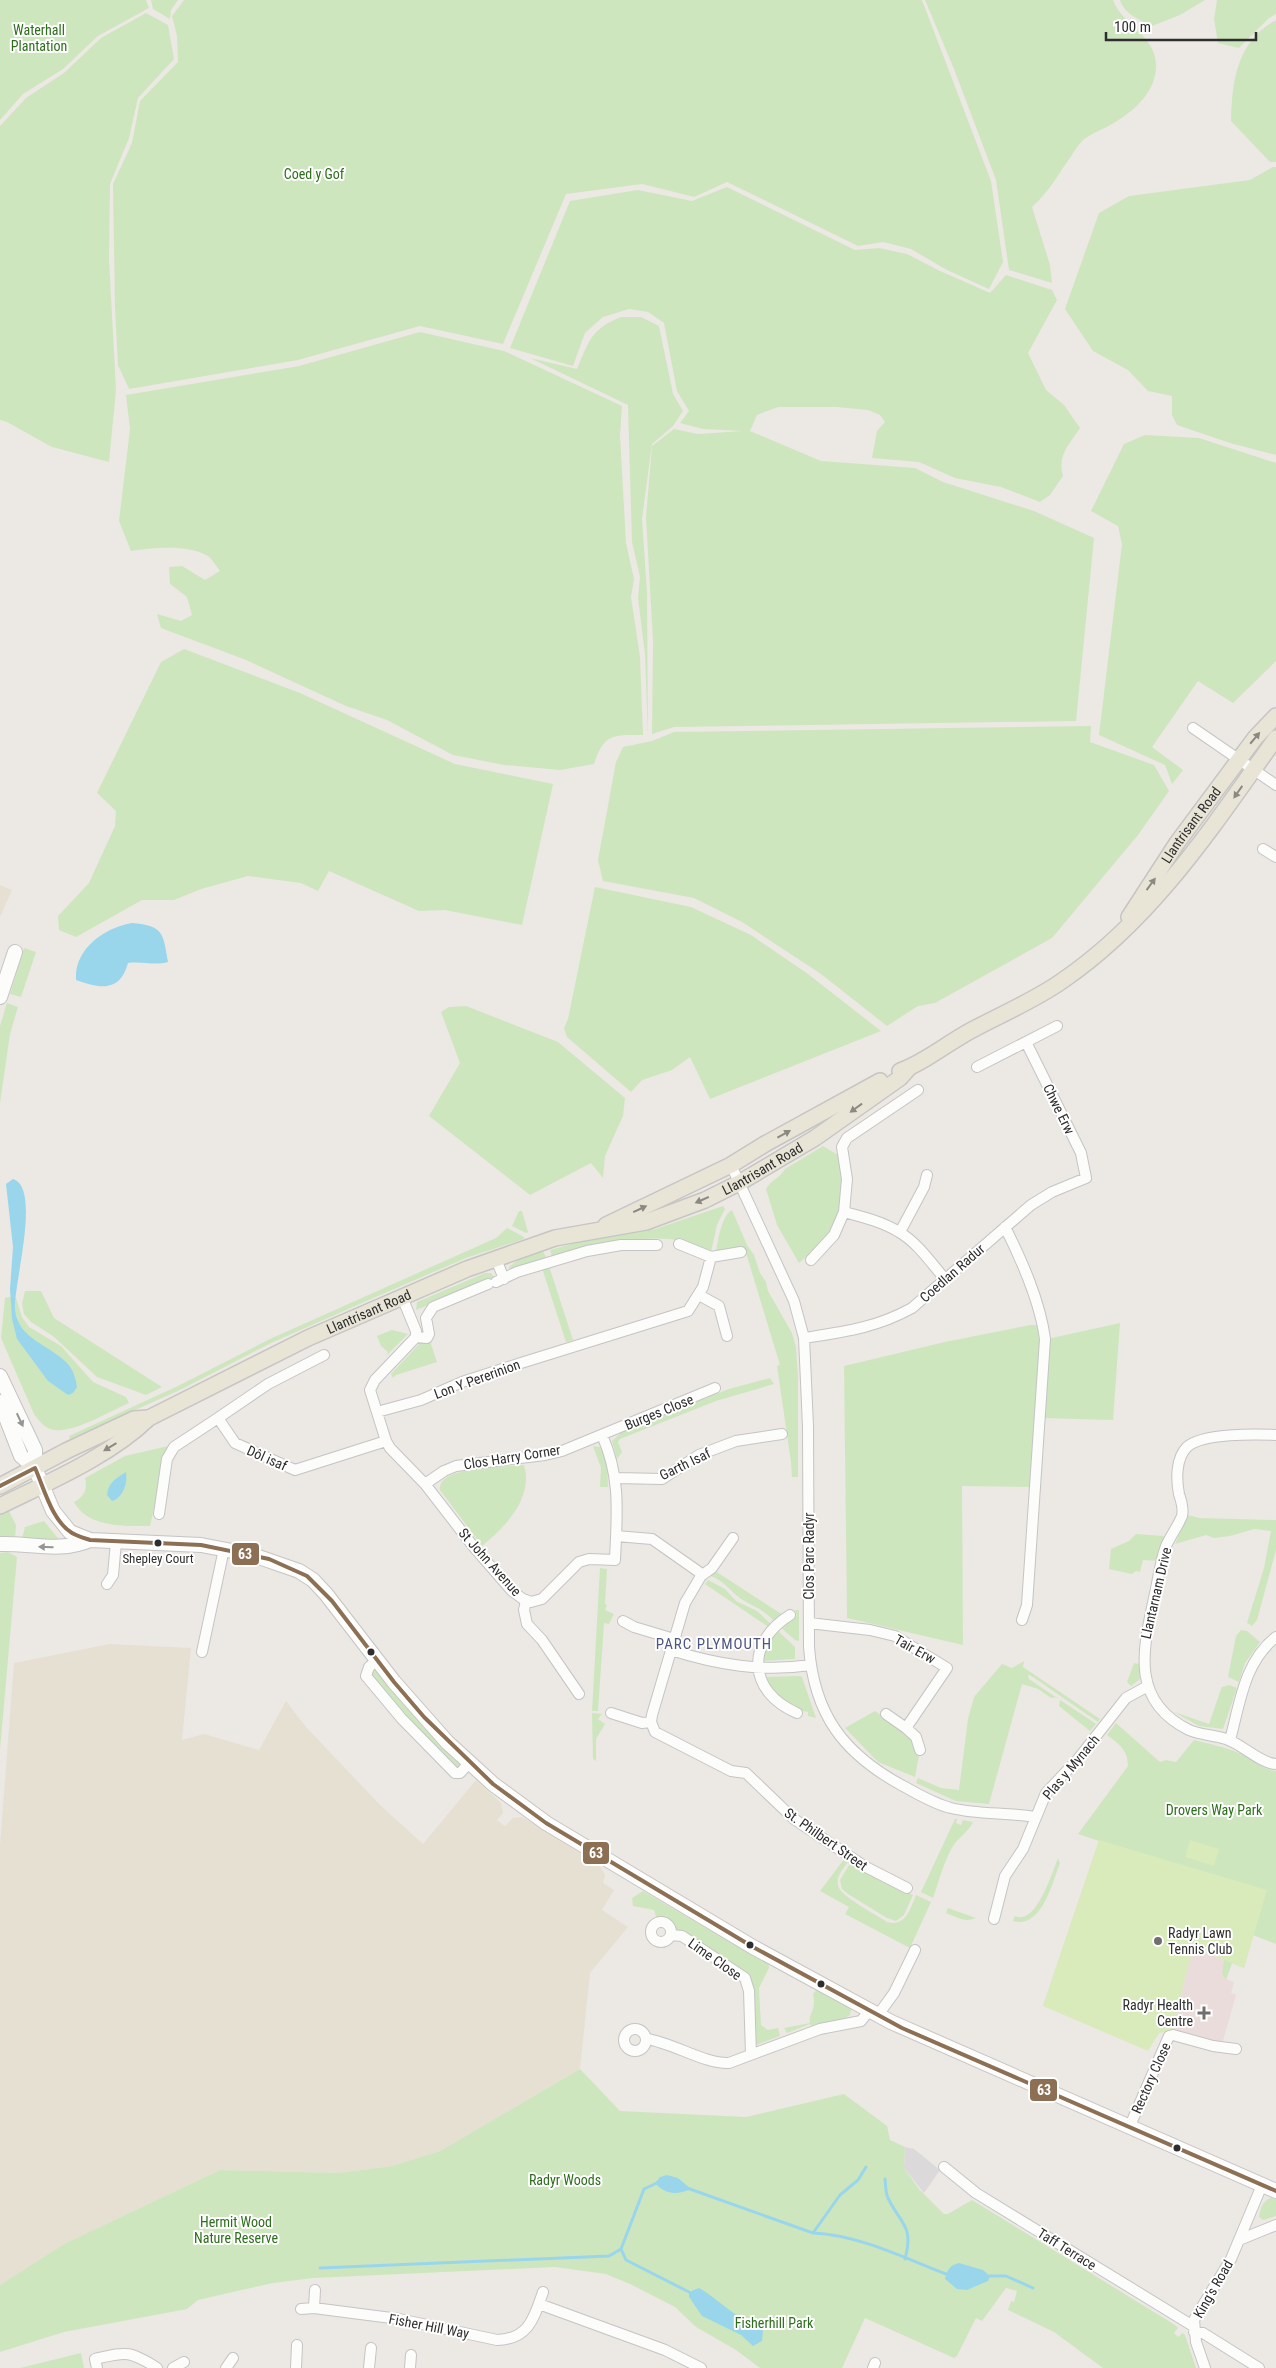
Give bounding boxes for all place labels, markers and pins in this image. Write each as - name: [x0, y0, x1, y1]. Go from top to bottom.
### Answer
- marker: Shepley Court: [153, 1538, 163, 1548]
- place label: Shepley Court: [122, 1551, 194, 1566]
- unlabelled marker: [366, 1647, 376, 1657]
- place label: Radyr Lawn Tennis Club: [1168, 1925, 1232, 1957]
- marker: Radyr Lawn Tennis Club: [1152, 1935, 1164, 1947]
- unlabelled marker: [745, 1940, 755, 1950]
- unlabelled marker: [816, 1979, 826, 1989]
- place label: Radyr Health Centre: [1123, 1997, 1193, 2029]
- marker: Radyr Health Centre: [1197, 2006, 1211, 2020]
- unlabelled marker: [1172, 2143, 1182, 2153]

